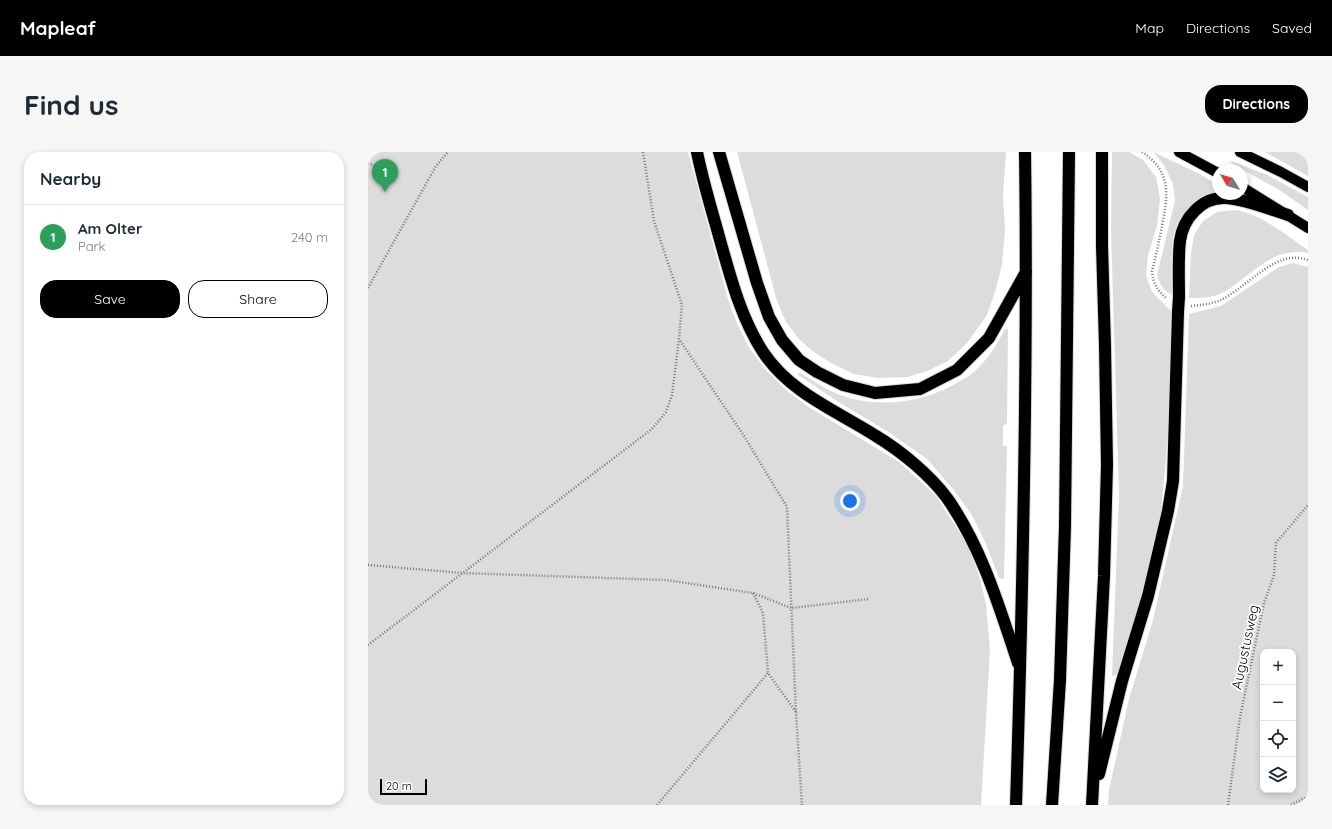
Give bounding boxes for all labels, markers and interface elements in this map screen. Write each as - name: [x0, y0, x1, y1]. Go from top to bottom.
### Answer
- text: Mapleaf: [20, 16, 96, 40]
- text: Map: [1135, 19, 1164, 37]
- text: Directions: [1186, 19, 1250, 37]
- text: Saved: [1272, 19, 1312, 37]
- button: Directions: [1205, 85, 1308, 123]
- text: Find us: [24, 87, 118, 122]
- pin: 1: [372, 159, 398, 192]
- north arrow: [1212, 164, 1248, 200]
- text: Nearby: [40, 168, 101, 189]
- text: Am Olter: [78, 219, 142, 238]
- text: 1: [50, 229, 56, 245]
- text: 240 m: [291, 229, 328, 245]
- text: Park: [78, 238, 106, 254]
- button: Save: [40, 280, 180, 318]
- button: Share: [188, 280, 328, 318]
- your location: [840, 491, 860, 511]
- street label: Augustusweg: [1227, 603, 1263, 691]
- map controls: [1260, 649, 1296, 793]
- button: +: [1260, 649, 1296, 685]
- button: −: [1260, 685, 1296, 721]
- button: locate: [1260, 721, 1296, 757]
- button: layers: [1260, 757, 1296, 793]
- scale bar: [380, 777, 427, 796]
- text: 20 m: [386, 779, 412, 793]

